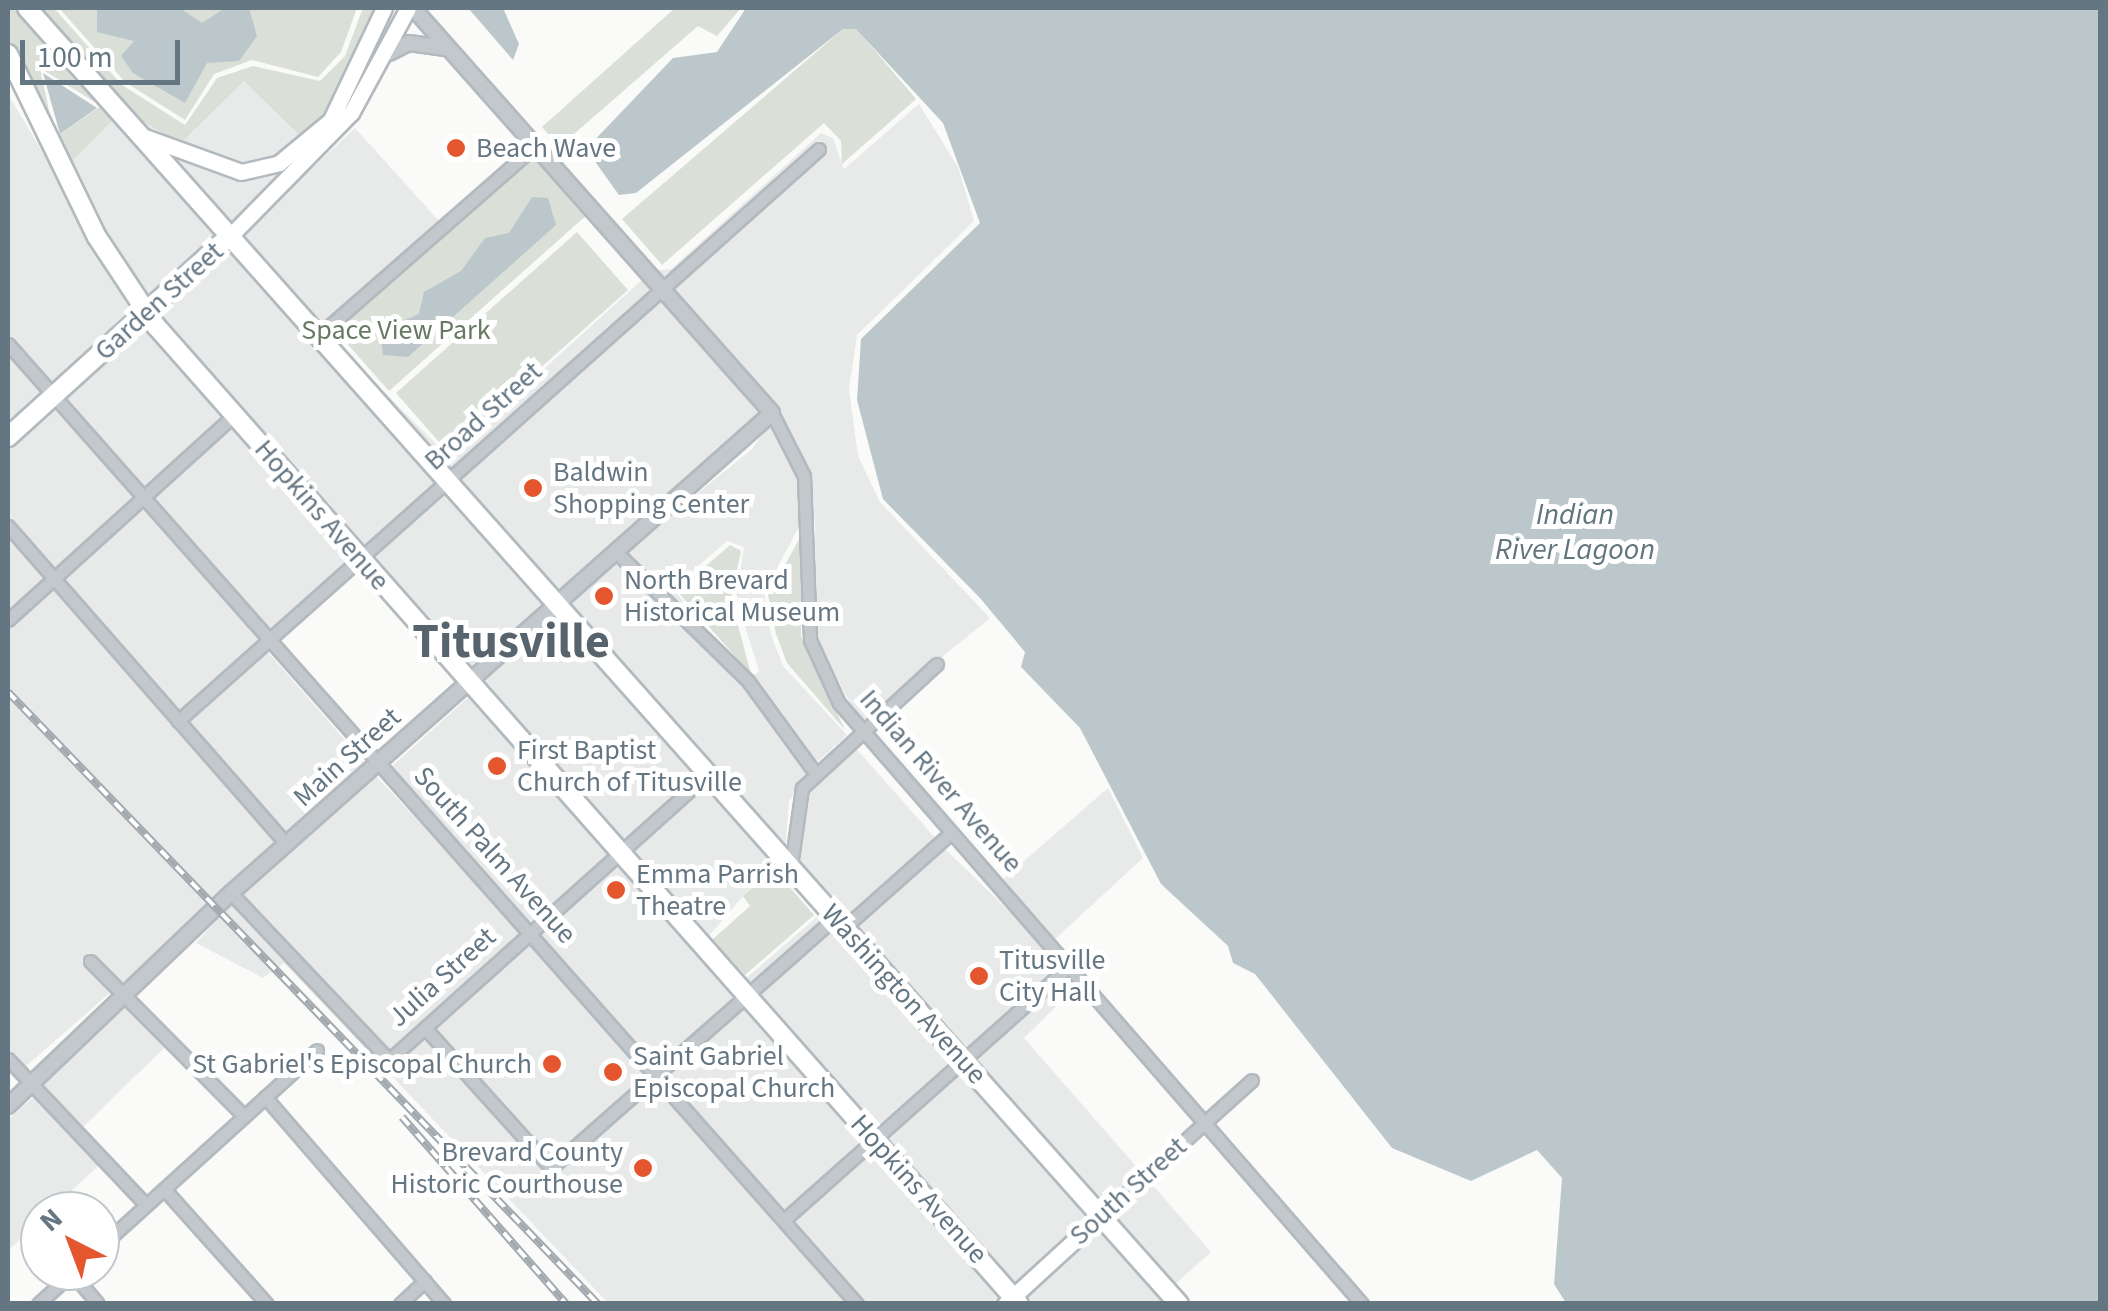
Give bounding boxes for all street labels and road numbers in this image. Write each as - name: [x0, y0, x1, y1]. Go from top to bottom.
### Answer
- street label: Garden Street: [88, 235, 230, 367]
- street label: Broad Street: [417, 355, 549, 477]
- street label: Hopkins Avenue: [247, 433, 397, 597]
- street label: Indian River Avenue: [852, 683, 1030, 879]
- street label: Main Street: [287, 700, 407, 814]
- street label: South Palm Avenue: [407, 760, 583, 950]
- street label: Washington Avenue: [814, 897, 994, 1091]
- street label: Julia Street: [382, 920, 502, 1034]
- street label: Hopkins Avenue: [843, 1108, 995, 1270]
- street label: South Street: [1063, 1130, 1193, 1252]

